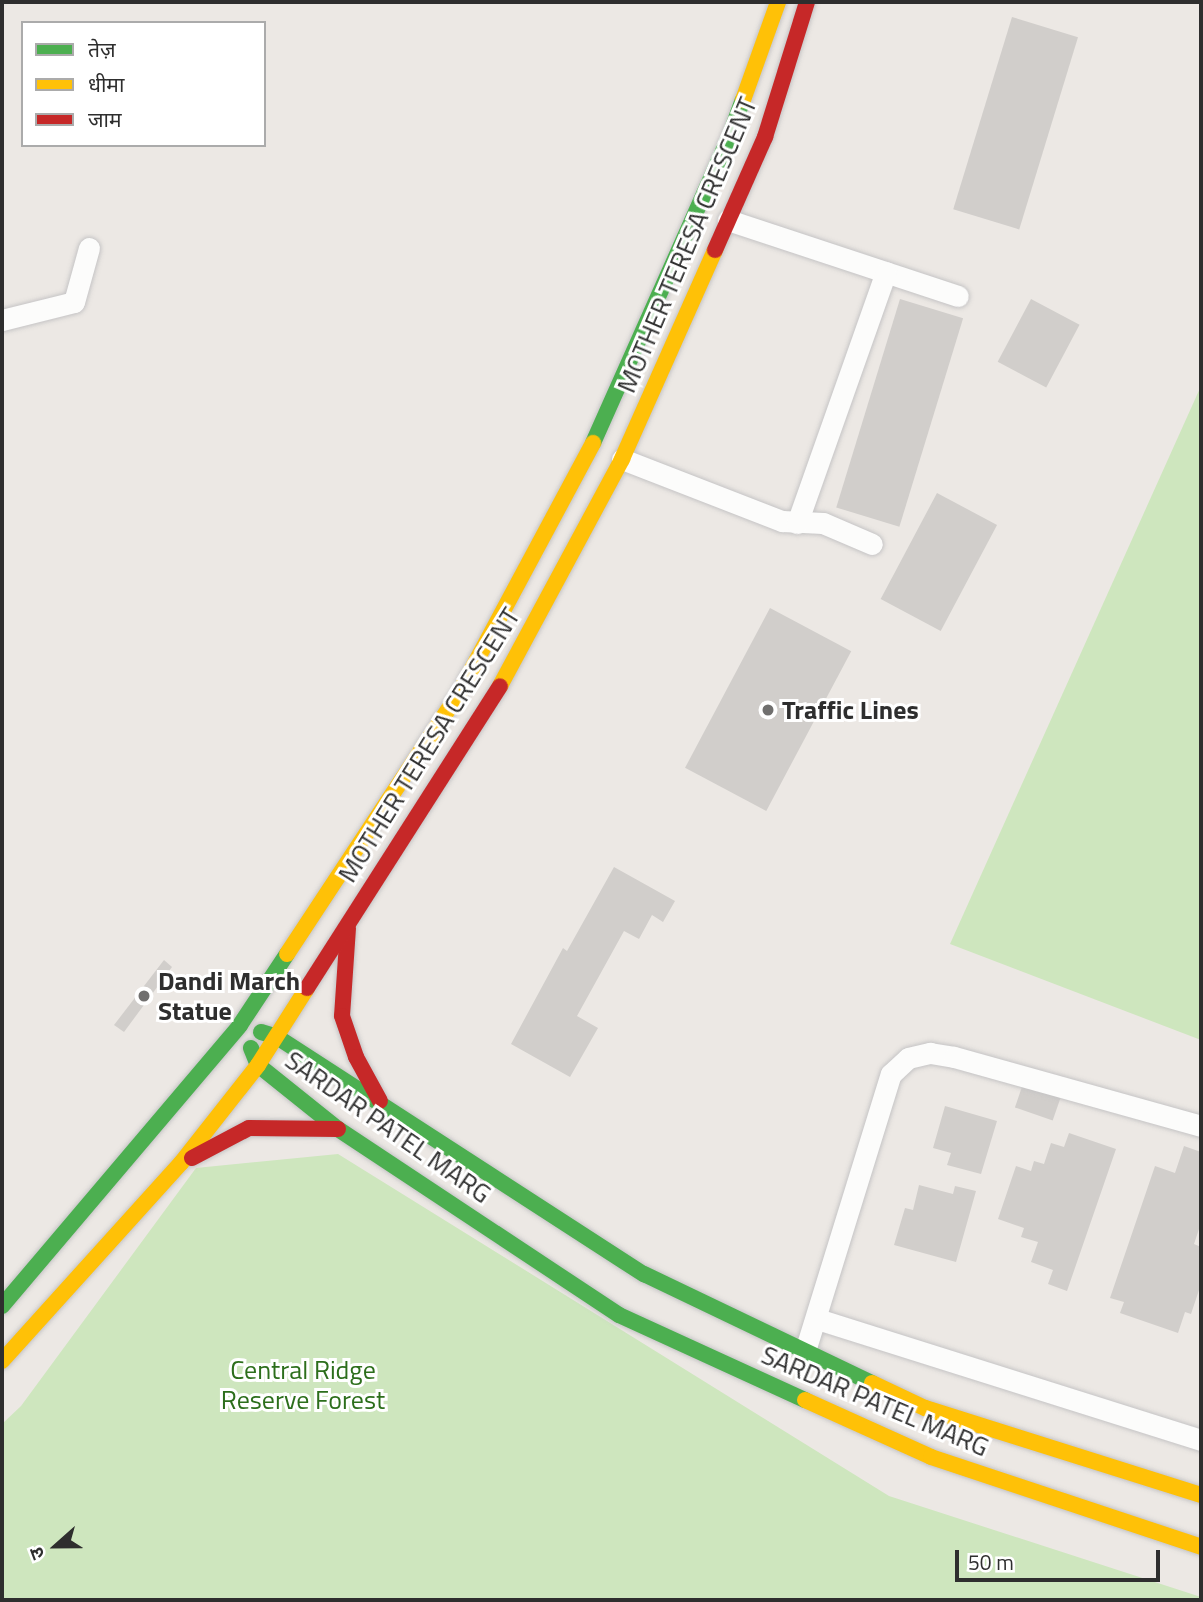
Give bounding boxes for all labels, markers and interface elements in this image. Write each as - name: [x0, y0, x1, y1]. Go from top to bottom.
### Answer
- legend: [21, 21, 266, 147]
- text: तेज़: [88, 33, 116, 65]
- text: धीमा: [88, 68, 124, 100]
- street label: MOTHER TERESA CRESCENT: [611, 93, 763, 397]
- text: जाम: [88, 103, 122, 135]
- street label: MOTHER TERESA CRESCENT: [332, 602, 526, 888]
- place label: Traffic Lines: [782, 694, 919, 726]
- marker: Traffic Lines: [760, 702, 776, 718]
- place label: Dandi March Statue: [158, 965, 300, 1026]
- marker: Dandi March Statue: [136, 988, 152, 1004]
- street label: SARDAR PATEL MARG: [279, 1044, 497, 1210]
- street label: SARDAR PATEL MARG: [757, 1339, 993, 1463]
- park label: Central Ridge Reserve Forest: [221, 1354, 385, 1416]
- north arrow: [21, 1511, 91, 1581]
- scale bar: [958, 1536, 1163, 1580]
- text: उ: [20, 1543, 51, 1564]
- text: 50 m: [968, 1546, 1014, 1578]

